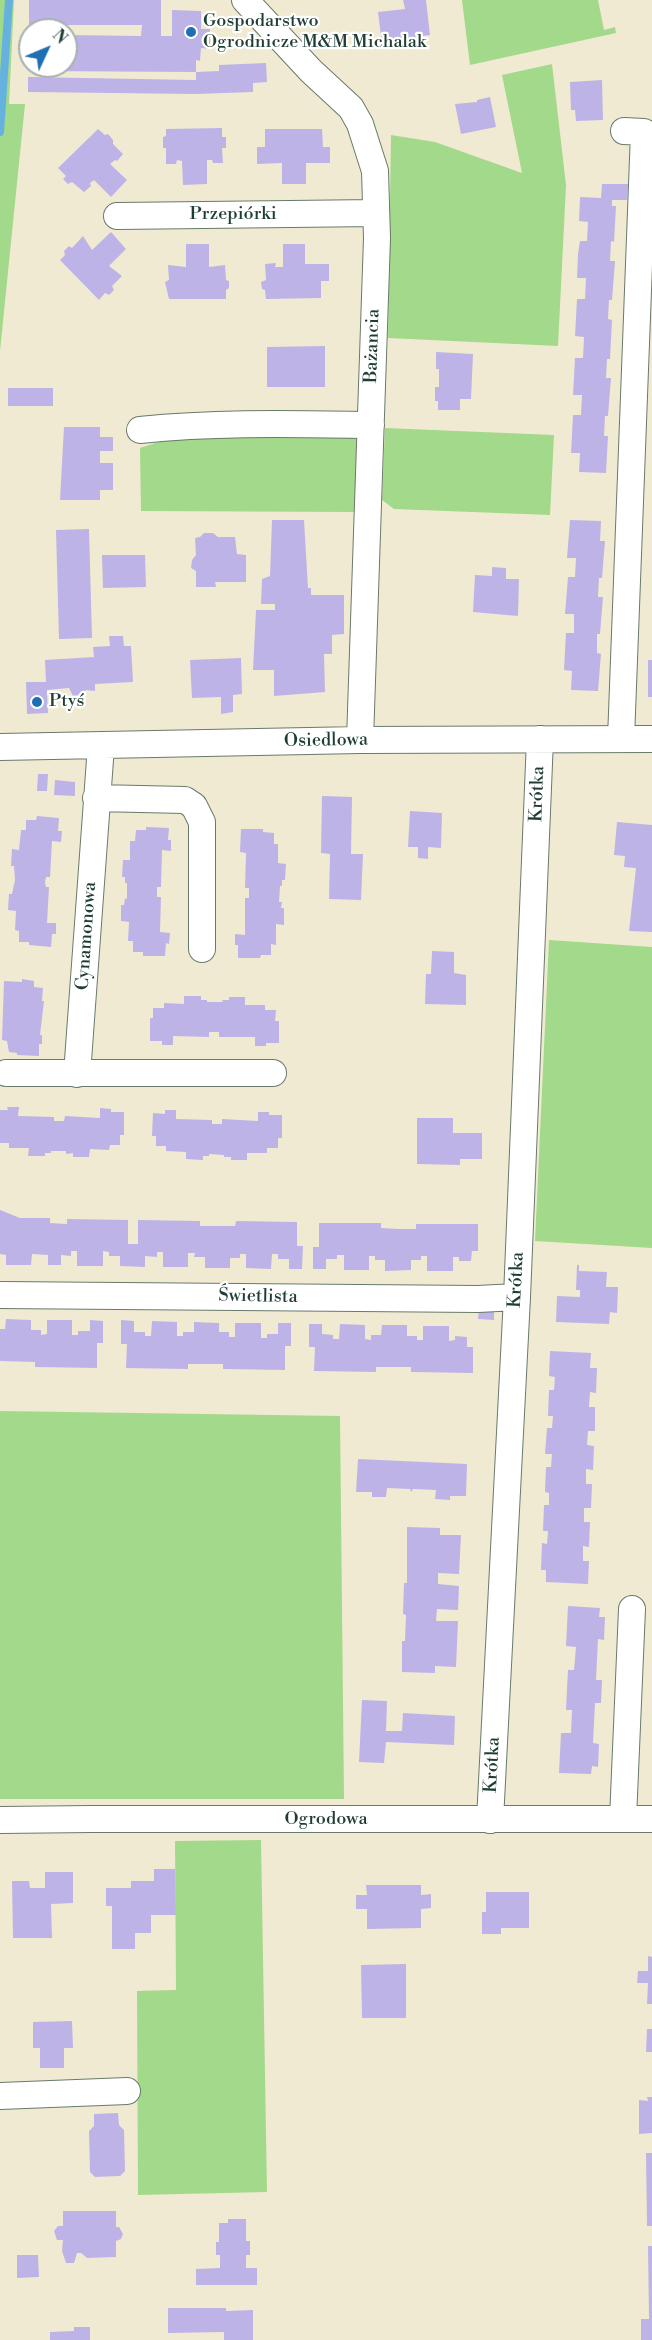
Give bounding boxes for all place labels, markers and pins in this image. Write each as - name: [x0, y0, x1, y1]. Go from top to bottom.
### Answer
- place label: Gospodarstwo Ogrodnicze M&M Michalak: [203, 11, 426, 54]
- marker: Gospodarstwo Ogrodnicze M&M Michalak: [184, 25, 198, 39]
- place label: Ptyś: [49, 691, 84, 713]
- marker: Ptyś: [30, 695, 44, 709]

